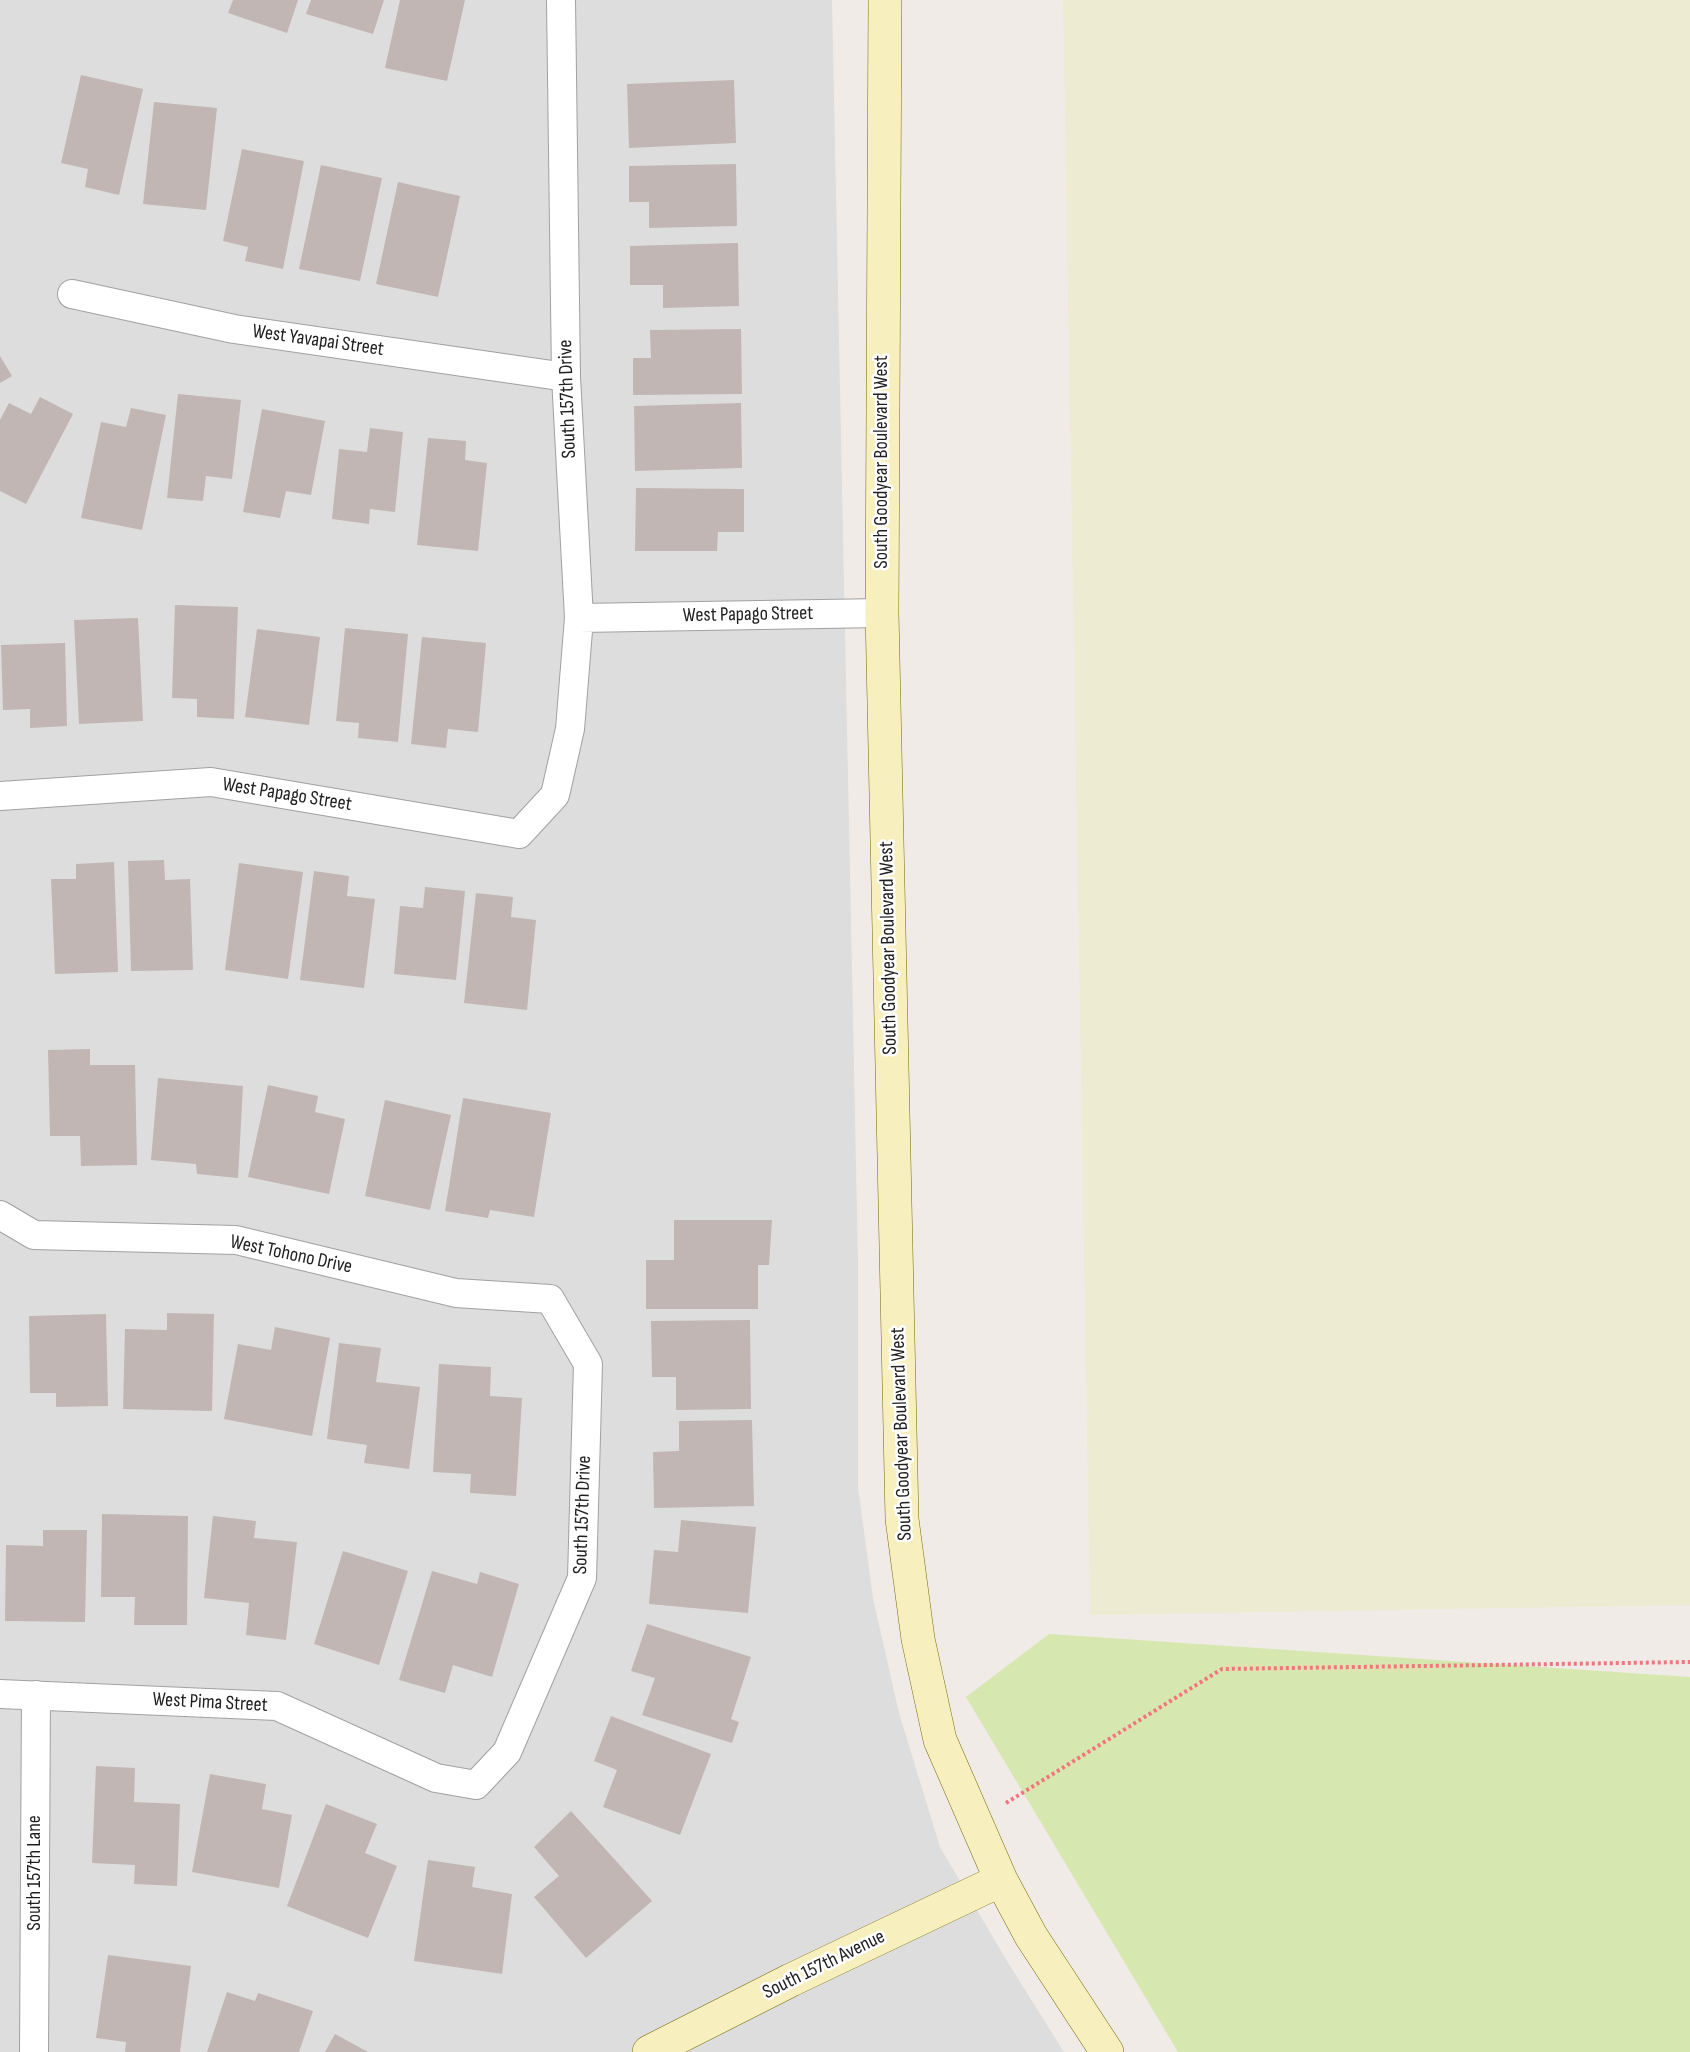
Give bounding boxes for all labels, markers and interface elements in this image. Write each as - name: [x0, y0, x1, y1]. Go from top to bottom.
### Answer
- street label: West Yavapai Street: [251, 320, 385, 362]
- street label: South 157th Drive: [554, 339, 582, 459]
- street label: South Goodyear Boulevard West: [870, 355, 894, 569]
- street label: West Papago Street: [683, 602, 813, 628]
- street label: West Papago Street: [221, 773, 353, 817]
- street label: South Goodyear Boulevard West: [875, 841, 903, 1055]
- street label: West Tohono Drive: [228, 1230, 354, 1280]
- street label: South Goodyear Boulevard West: [886, 1327, 918, 1541]
- street label: South 157th Drive: [569, 1455, 597, 1575]
- street label: West Pima Street: [152, 1688, 268, 1718]
- street label: South 157th Lane: [23, 1815, 47, 1931]
- street label: South 157th Avenue: [759, 1925, 889, 2005]

